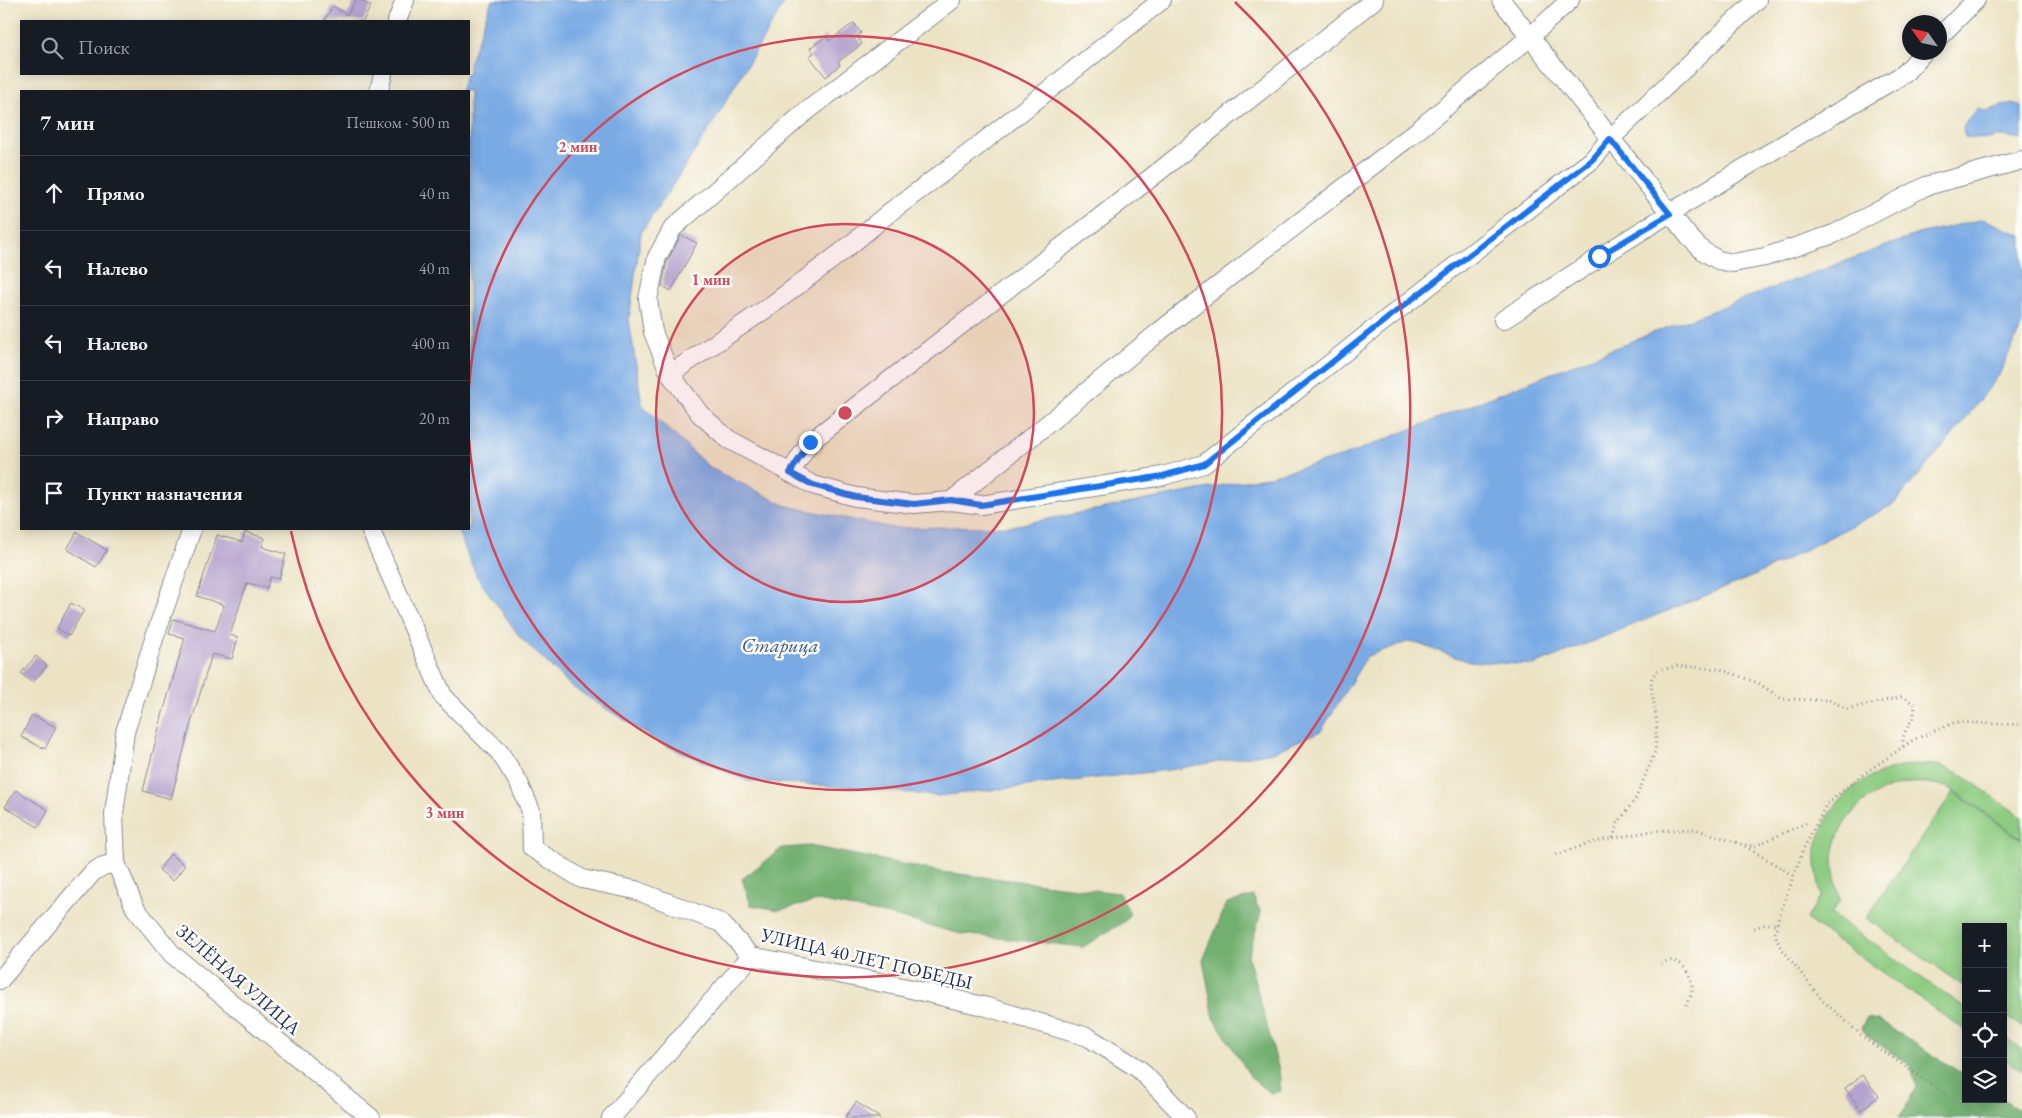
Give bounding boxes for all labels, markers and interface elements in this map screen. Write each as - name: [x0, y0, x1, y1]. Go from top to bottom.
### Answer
- north arrow: [1902, 15, 1947, 60]
- search box: [20, 20, 470, 75]
- icon: search: [38, 34, 66, 62]
- text: Поиск: [78, 35, 130, 60]
- text: 7 мин: [40, 109, 95, 136]
- text: Пешком · 500 m: [346, 112, 450, 133]
- text: 2 мин: [558, 137, 598, 156]
- icon: ahead: [40, 179, 68, 207]
- text: Прямо: [87, 181, 145, 206]
- text: 40 m: [419, 183, 450, 204]
- route start: [1588, 245, 1611, 268]
- icon: left: [40, 254, 68, 282]
- text: Налево: [87, 256, 148, 281]
- text: 40 m: [419, 258, 450, 279]
- text: 1 мин: [691, 270, 731, 289]
- icon: left: [40, 329, 68, 357]
- text: Налево: [87, 331, 148, 356]
- text: 400 m: [411, 333, 450, 354]
- icon: right: [40, 404, 68, 432]
- centre of rings: [836, 404, 854, 422]
- text: Направо: [87, 406, 159, 431]
- text: 20 m: [419, 408, 450, 429]
- route end: [799, 431, 822, 454]
- icon: arrive: [40, 479, 68, 507]
- text: Пункт назначения: [87, 481, 243, 506]
- water label: Старица: [742, 632, 818, 658]
- text: 3 мин: [425, 803, 465, 822]
- street label: ЗЕЛЁНАЯ УЛИЦА: [171, 918, 307, 1041]
- street label: УЛИЦА 40 ЛЕТ ПОБЕДЫ: [758, 922, 975, 995]
- map controls: [1962, 923, 2007, 1103]
- button: +: [1962, 923, 2007, 968]
- button: −: [1962, 968, 2007, 1013]
- button: locate: [1962, 1013, 2007, 1058]
- button: layers: [1962, 1058, 2007, 1103]

